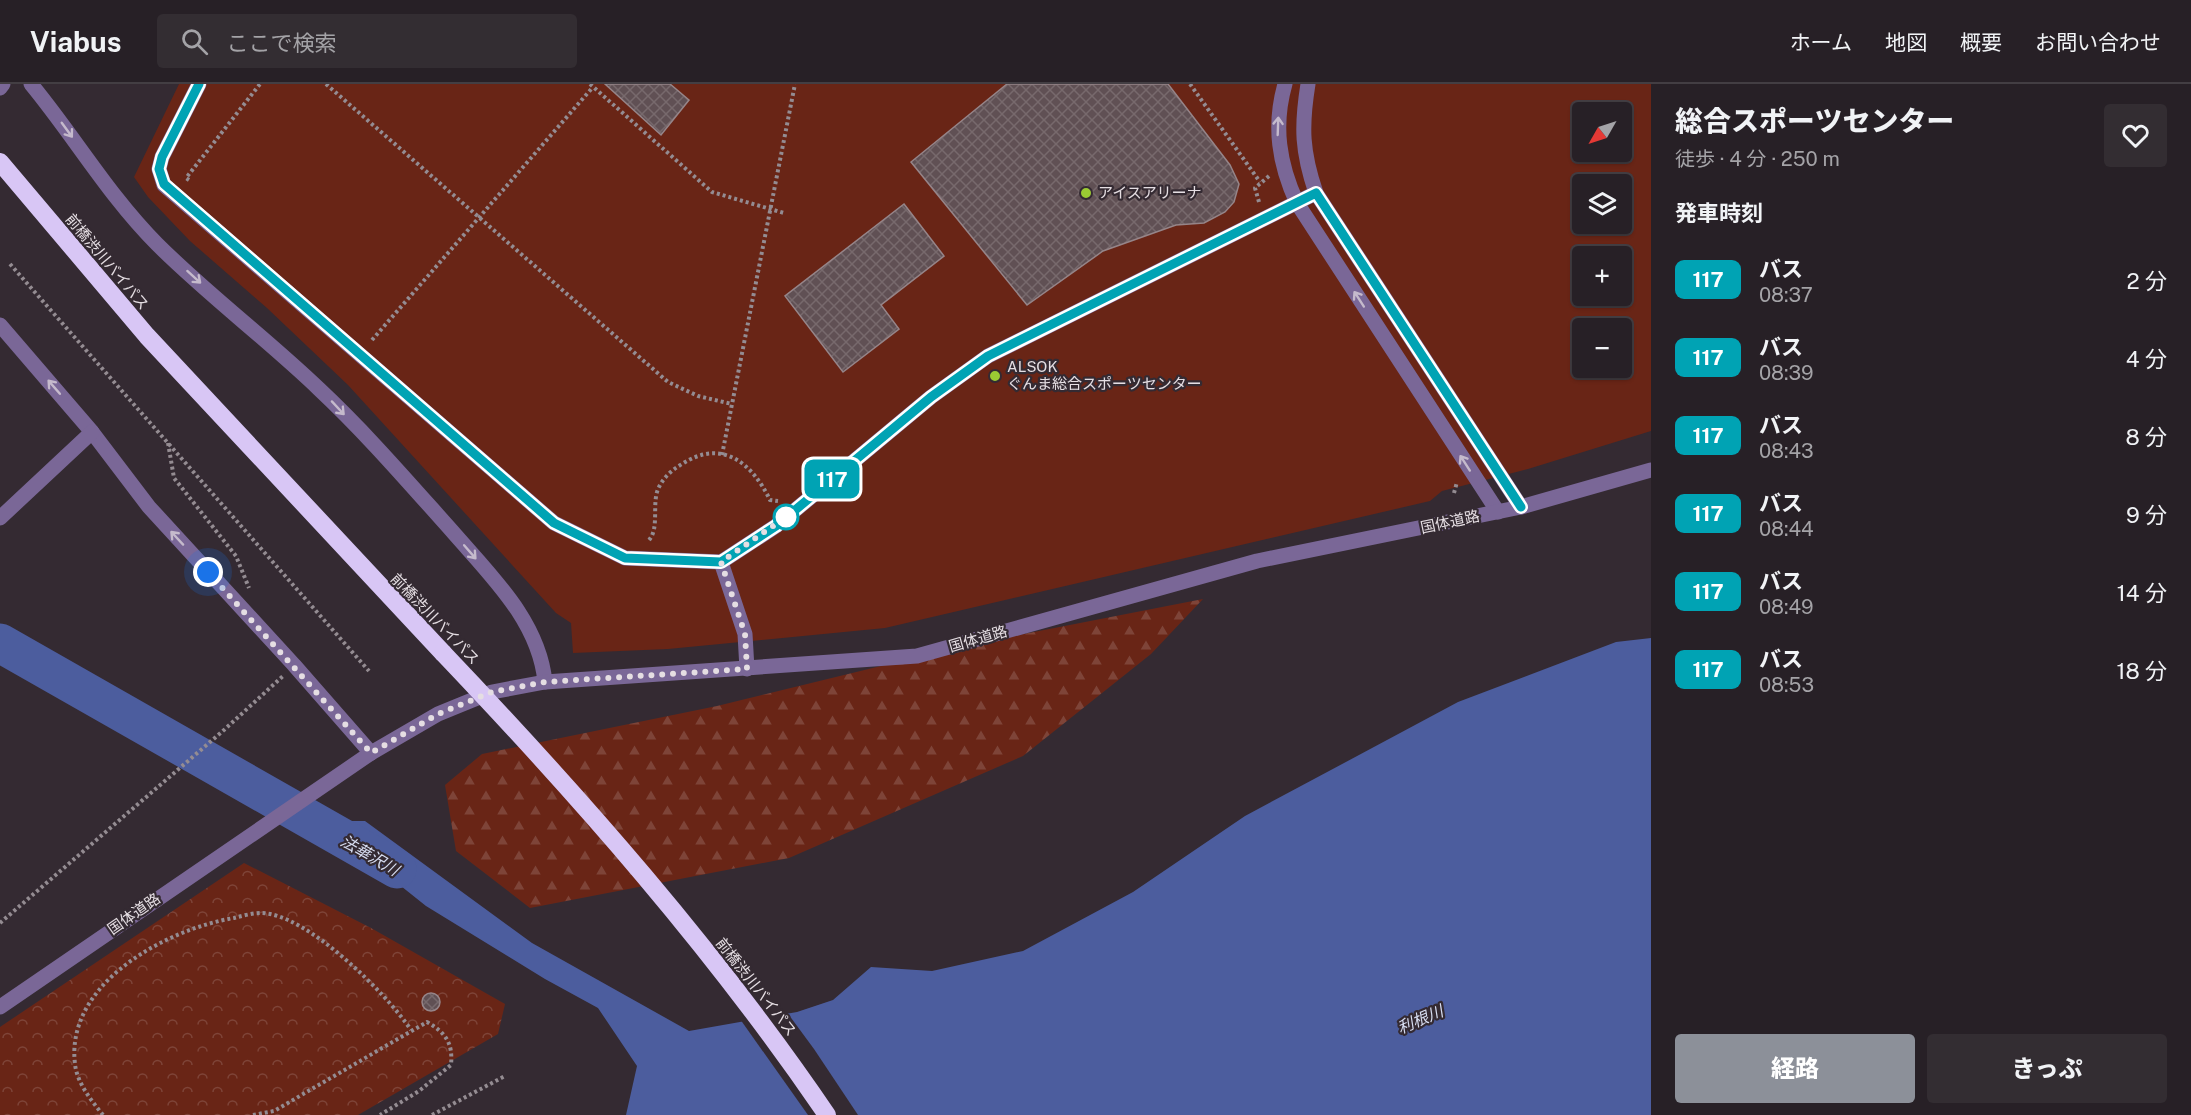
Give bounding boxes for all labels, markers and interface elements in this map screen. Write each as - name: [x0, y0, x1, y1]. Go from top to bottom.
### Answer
- search box: [157, 14, 577, 68]
- text: Viabus: [30, 25, 121, 58]
- icon: search: [178, 25, 211, 58]
- text: ここで検索: [226, 30, 336, 56]
- text: ホーム: [1790, 30, 1852, 55]
- text: 地図: [1885, 30, 1927, 55]
- text: 概要: [1960, 30, 2002, 55]
- text: お問い合わせ: [2035, 30, 2161, 55]
- north arrow: [1572, 102, 1632, 162]
- map controls: [1572, 102, 1632, 378]
- text: 総合スポーツセンター: [1675, 104, 1954, 137]
- button: heart: [2104, 104, 2167, 167]
- one-way arrow: [1273, 117, 1284, 137]
- one-way arrow: [61, 121, 74, 137]
- text: 徒歩 · 4 分 · 250 m: [1675, 147, 1840, 171]
- button: layers: [1572, 174, 1632, 234]
- place label: アイスアリーナ: [1098, 184, 1202, 201]
- marker: アイスアリーナ: [1079, 186, 1093, 200]
- text: 発車時刻: [1675, 200, 1763, 226]
- street label: 前橋渋川バイパス: [62, 210, 152, 313]
- button: +: [1572, 246, 1632, 306]
- text: バス: [1759, 256, 1803, 282]
- text: 117: [1692, 267, 1724, 292]
- text: 2 分: [2127, 268, 2167, 294]
- one-way arrow: [186, 270, 201, 284]
- text: 08:37: [1759, 283, 1813, 307]
- one-way arrow: [1353, 291, 1366, 308]
- button: −: [1572, 318, 1632, 378]
- text: バス: [1759, 334, 1803, 360]
- text: 117: [1692, 345, 1724, 370]
- text: 4 分: [2126, 346, 2167, 372]
- place label: ALSOK ぐんま総合スポーツセンター: [1007, 358, 1202, 392]
- text: 08:39: [1759, 361, 1814, 385]
- marker: ALSOK ぐんま総合スポーツセンター: [988, 369, 1002, 383]
- one-way arrow: [47, 379, 60, 395]
- one-way arrow: [331, 401, 345, 416]
- text: バス: [1759, 412, 1803, 438]
- text: 117: [1692, 423, 1724, 448]
- text: 8 分: [2125, 424, 2167, 450]
- text: 08:43: [1759, 439, 1814, 463]
- one-way arrow: [1459, 455, 1471, 472]
- line badge: 117: [798, 460, 866, 498]
- text: 117: [816, 467, 848, 492]
- text: バス: [1759, 490, 1803, 516]
- text: 117: [1692, 501, 1724, 526]
- text: 9 分: [2126, 502, 2167, 528]
- unlabelled marker: [773, 504, 799, 530]
- street label: 国体道路: [1419, 507, 1481, 536]
- text: 08:44: [1759, 517, 1814, 541]
- one-way arrow: [170, 531, 184, 546]
- one-way arrow: [463, 544, 477, 559]
- your location: [193, 557, 223, 587]
- text: バス: [1759, 568, 1803, 594]
- street label: 前橋渋川バイパス: [388, 570, 483, 668]
- text: 117: [1692, 579, 1724, 604]
- text: 14 分: [2117, 580, 2167, 606]
- text: 08:49: [1759, 595, 1814, 619]
- street label: 国体道路: [947, 622, 1009, 655]
- text: バス: [1759, 646, 1803, 672]
- text: 117: [1692, 657, 1724, 682]
- text: 18 分: [2116, 658, 2167, 684]
- text: 08:53: [1759, 673, 1814, 697]
- water label: 法華沢川: [337, 831, 404, 881]
- street label: 国体道路: [104, 889, 163, 938]
- street label: 前橋渋川バイパス: [713, 934, 800, 1039]
- water label: 利根川: [1394, 1001, 1448, 1038]
- button: 経路: [1675, 1034, 1915, 1103]
- button: きっぷ: [1927, 1034, 2167, 1103]

